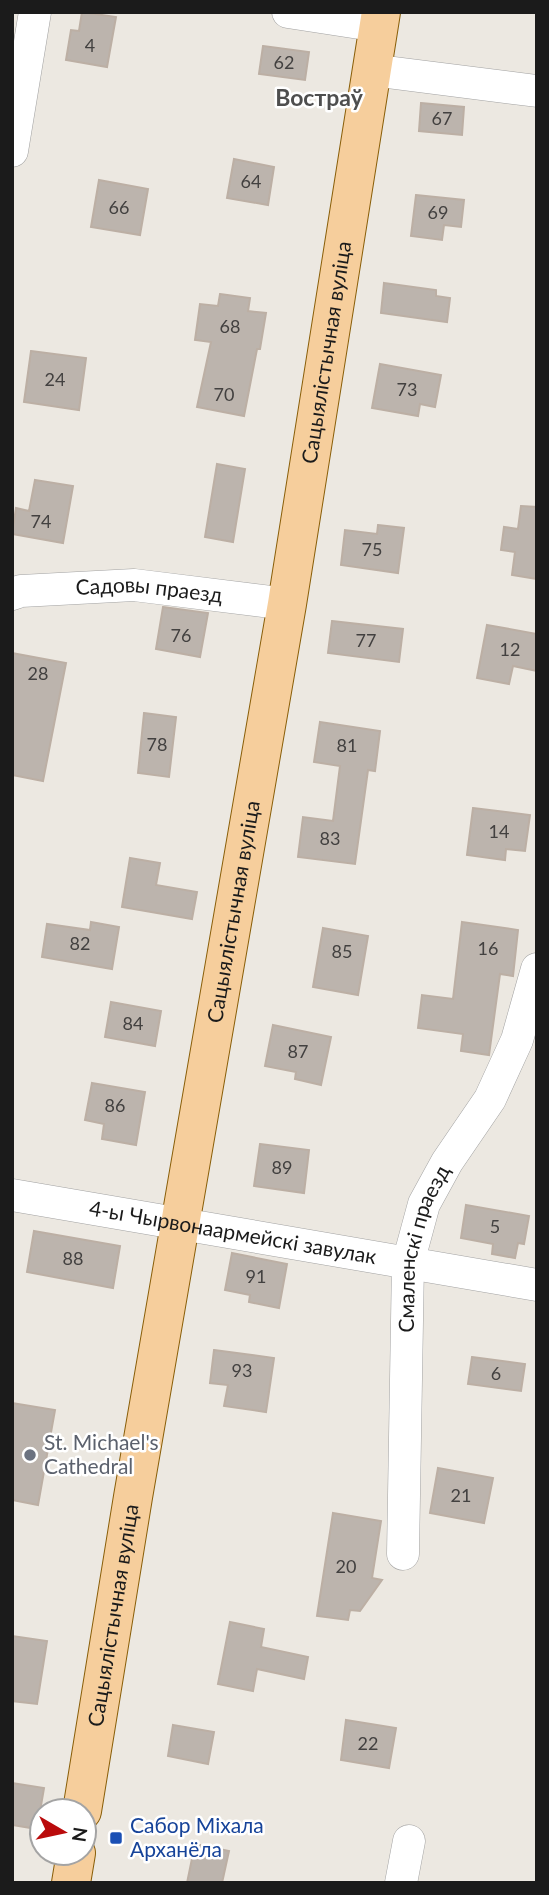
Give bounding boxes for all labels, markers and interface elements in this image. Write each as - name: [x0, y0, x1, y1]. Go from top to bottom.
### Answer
- house number: 4: [85, 34, 95, 56]
- house number: 62: [274, 51, 294, 73]
- district label: Востраў: [275, 83, 364, 111]
- house number: 67: [432, 107, 452, 129]
- house number: 64: [241, 170, 261, 192]
- house number: 66: [109, 196, 129, 218]
- house number: 69: [428, 201, 448, 223]
- street label: Сацыялістычная вуліца: [295, 239, 355, 465]
- house number: 68: [220, 315, 240, 337]
- house number: 24: [45, 368, 65, 390]
- house number: 73: [397, 378, 417, 400]
- house number: 70: [214, 383, 234, 405]
- house number: 74: [31, 510, 51, 532]
- house number: 75: [362, 538, 382, 560]
- street label: Садовы праезд: [75, 571, 224, 607]
- house number: 76: [171, 624, 191, 646]
- house number: 77: [356, 629, 376, 651]
- house number: 12: [500, 638, 520, 660]
- house number: 28: [28, 662, 48, 684]
- house number: 78: [147, 733, 167, 755]
- house number: 81: [337, 734, 357, 756]
- street label: Сацыялістычная вуліца: [201, 798, 264, 1025]
- house number: 14: [489, 820, 509, 842]
- house number: 83: [320, 827, 340, 849]
- house number: 82: [70, 932, 90, 954]
- house number: 16: [478, 937, 498, 959]
- house number: 85: [332, 940, 352, 962]
- house number: 84: [123, 1012, 143, 1034]
- house number: 87: [288, 1040, 308, 1062]
- house number: 86: [105, 1094, 125, 1116]
- house number: 89: [272, 1156, 292, 1178]
- street label: Смаленскі праезд: [393, 1160, 454, 1333]
- street label: 4-ы Чырвонаармейскі завулак: [88, 1194, 379, 1268]
- house number: 5: [490, 1215, 500, 1237]
- house number: 88: [63, 1247, 83, 1269]
- house number: 91: [246, 1265, 266, 1287]
- house number: 93: [232, 1359, 252, 1381]
- house number: 6: [491, 1362, 501, 1384]
- place label: St. Michael's Cathedral: [44, 1429, 159, 1478]
- marker: St. Michael's Cathedral: [22, 1447, 38, 1463]
- house number: 21: [451, 1484, 471, 1506]
- street label: Сацыялістычная вуліца: [82, 1502, 143, 1728]
- house number: 20: [336, 1555, 356, 1577]
- house number: 22: [358, 1732, 378, 1754]
- north arrow: [28, 1797, 98, 1867]
- place label: Сабор Міхала Арханёла: [130, 1812, 264, 1861]
- text: N: [68, 1826, 93, 1844]
- marker: Сабор Міхала Арханёла: [108, 1830, 124, 1846]

